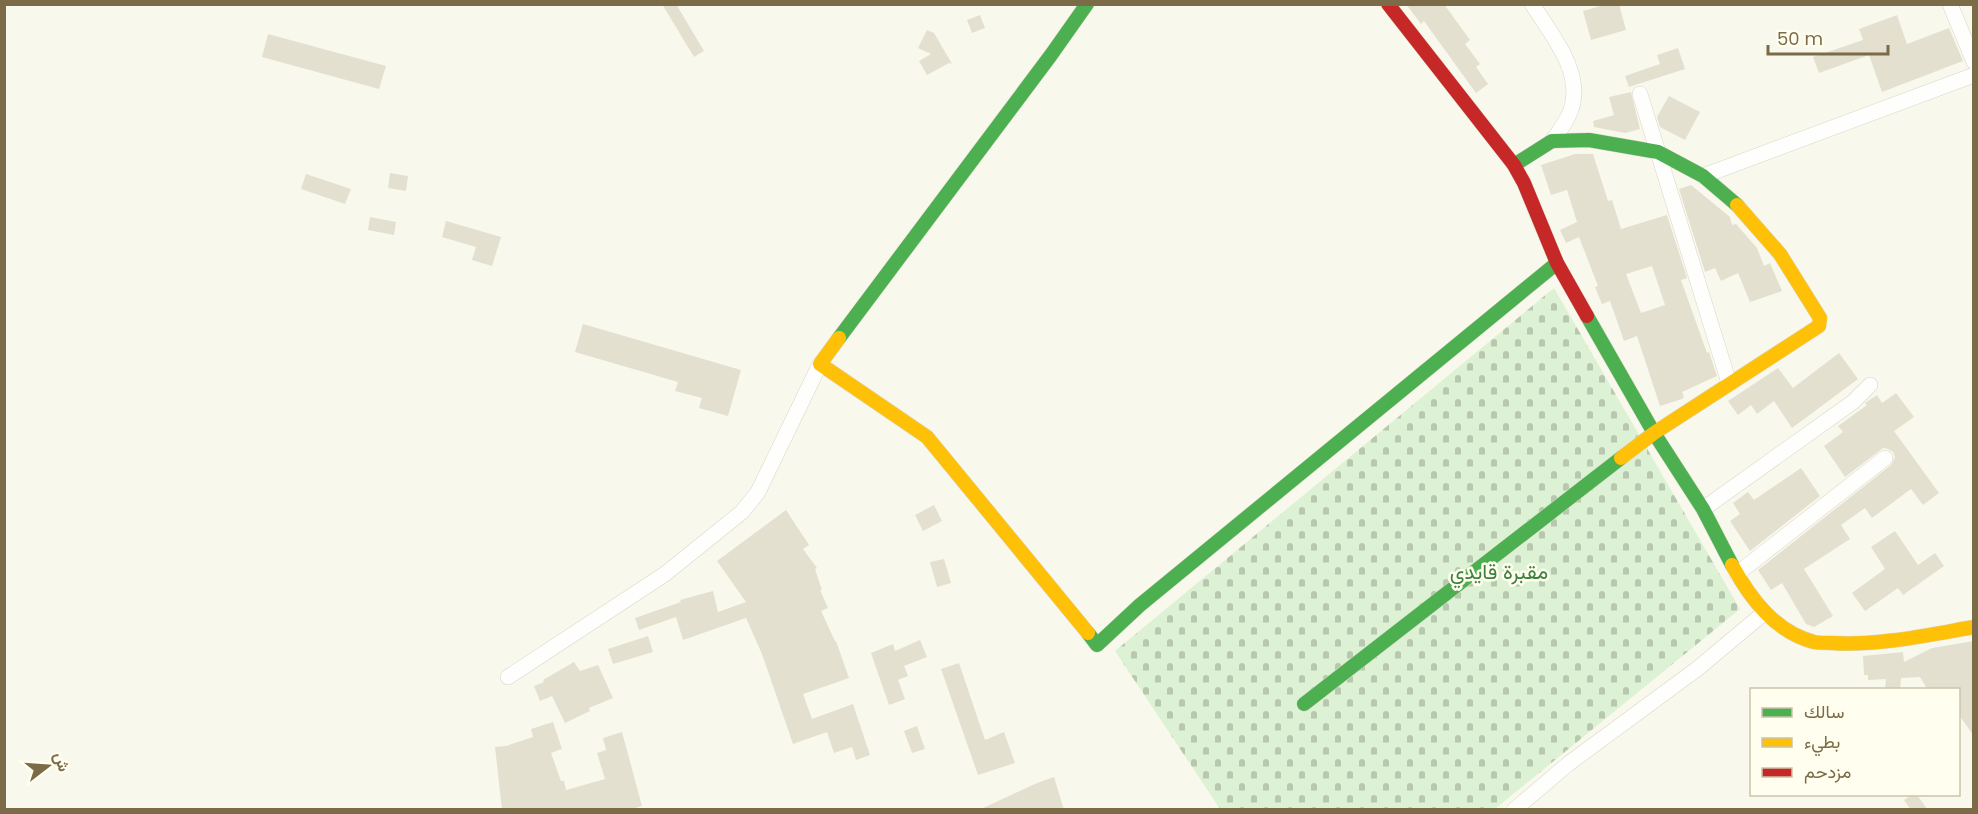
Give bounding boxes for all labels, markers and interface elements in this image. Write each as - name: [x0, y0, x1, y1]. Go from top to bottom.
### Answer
- scale bar: [1768, 18, 1888, 56]
- text: 50 m: [1777, 26, 1823, 51]
- park label: مقبرة قايدي: [1450, 557, 1548, 589]
- legend: [1750, 688, 1960, 796]
- text: سالك: [1804, 699, 1844, 724]
- text: بطيء: [1804, 729, 1840, 757]
- north arrow: [18, 736, 78, 796]
- text: ش: [48, 749, 76, 774]
- text: مزدحم: [1804, 759, 1851, 784]

